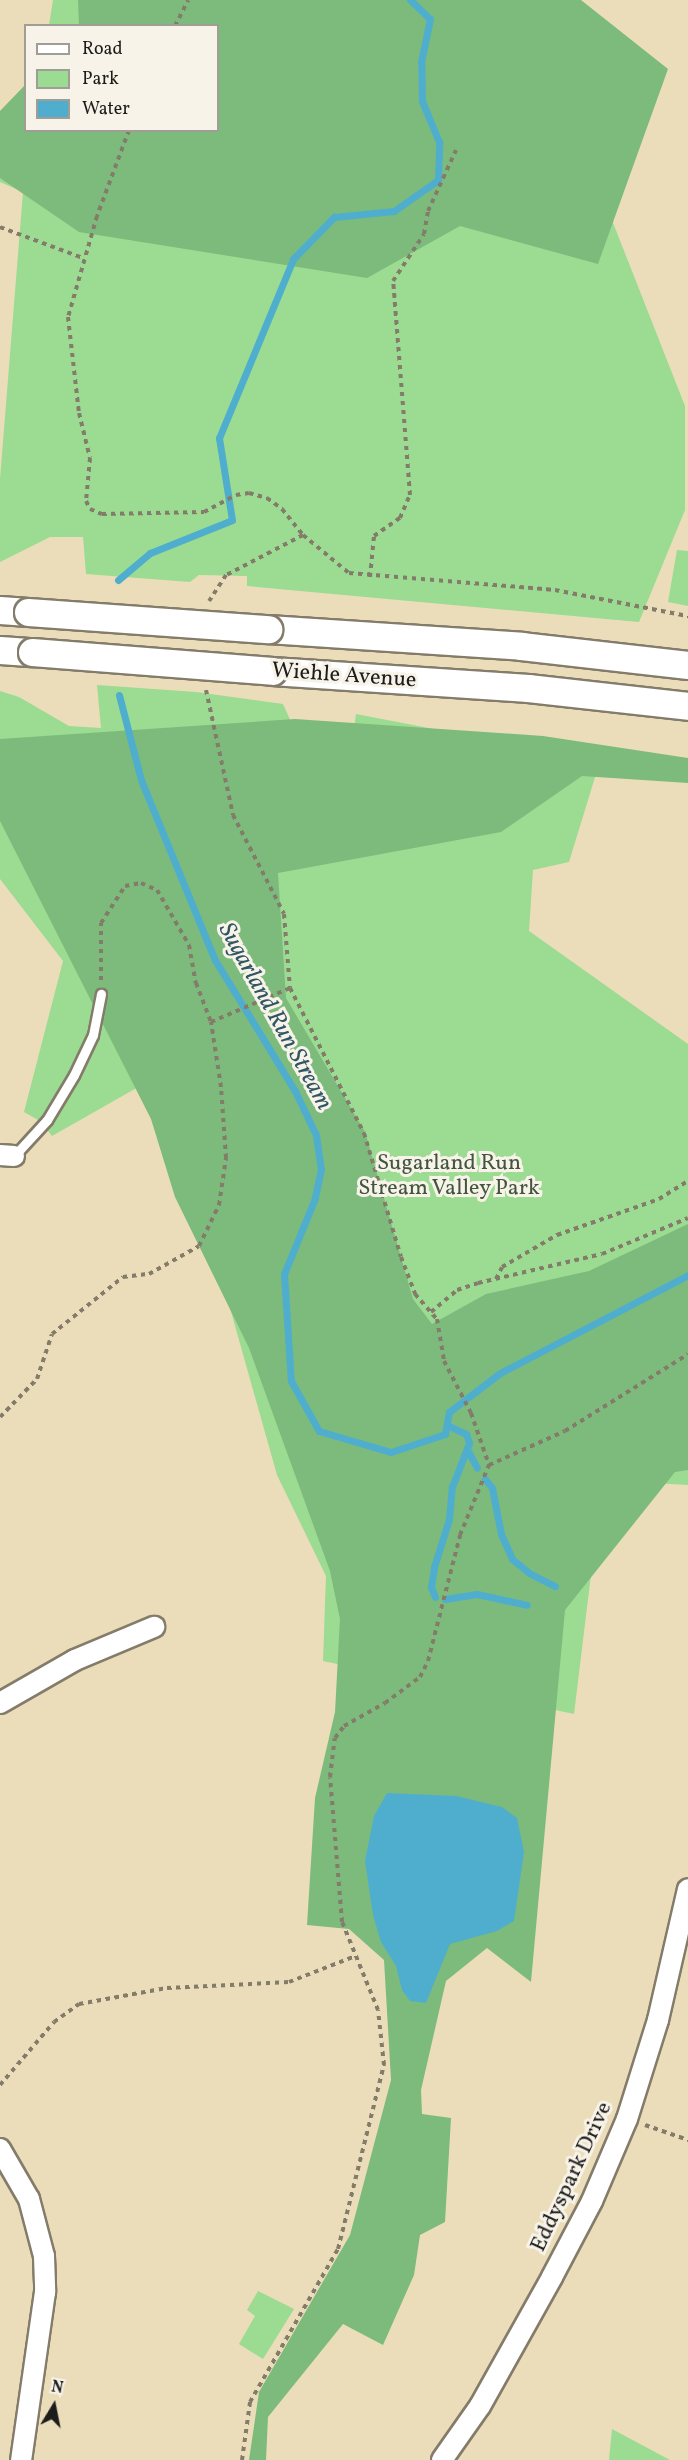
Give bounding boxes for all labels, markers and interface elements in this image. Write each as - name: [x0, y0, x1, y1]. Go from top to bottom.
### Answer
- legend: [24, 24, 219, 132]
- text: Road: [82, 37, 123, 62]
- text: Park: [82, 67, 119, 92]
- text: Water: [82, 97, 130, 122]
- street label: Wiehle Avenue: [271, 658, 417, 694]
- water label: Sugarland Run Stream: [211, 918, 337, 1116]
- park label: Sugarland Run Stream Valley Park: [357, 1150, 541, 1202]
- street label: Eddyspark Drive: [526, 2098, 618, 2256]
- north arrow: [24, 2376, 84, 2436]
- text: N: [49, 2376, 65, 2400]

